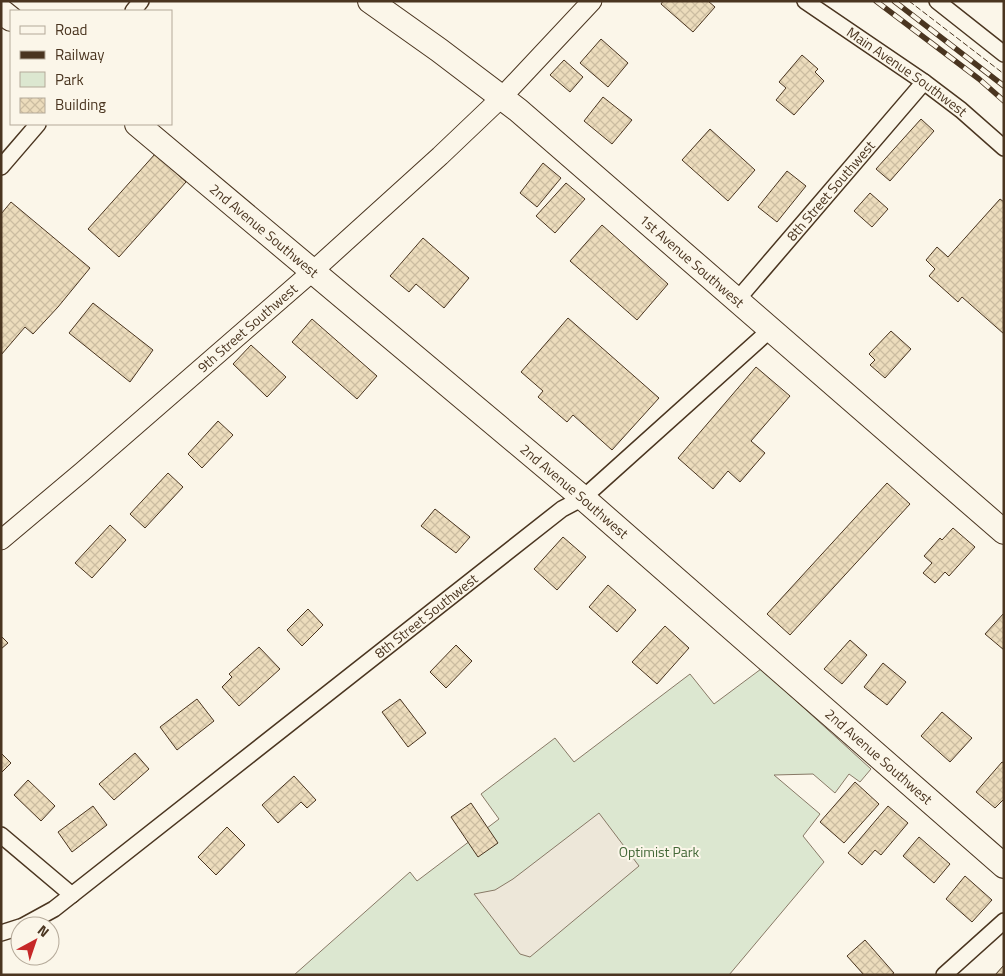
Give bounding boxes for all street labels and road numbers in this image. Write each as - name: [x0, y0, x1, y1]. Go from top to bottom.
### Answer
- street label: Main Avenue Southwest: [843, 21, 972, 121]
- street label: 8th Street Southwest: [781, 135, 880, 245]
- street label: 2nd Avenue Southwest: [205, 178, 324, 282]
- street label: 1st Avenue Southwest: [635, 209, 749, 312]
- street label: 9th Street Southwest: [192, 278, 302, 377]
- street label: 2nd Avenue Southwest: [516, 439, 633, 543]
- street label: 8th Street Southwest: [370, 568, 482, 663]
- street label: 2nd Avenue Southwest: [821, 703, 938, 809]

